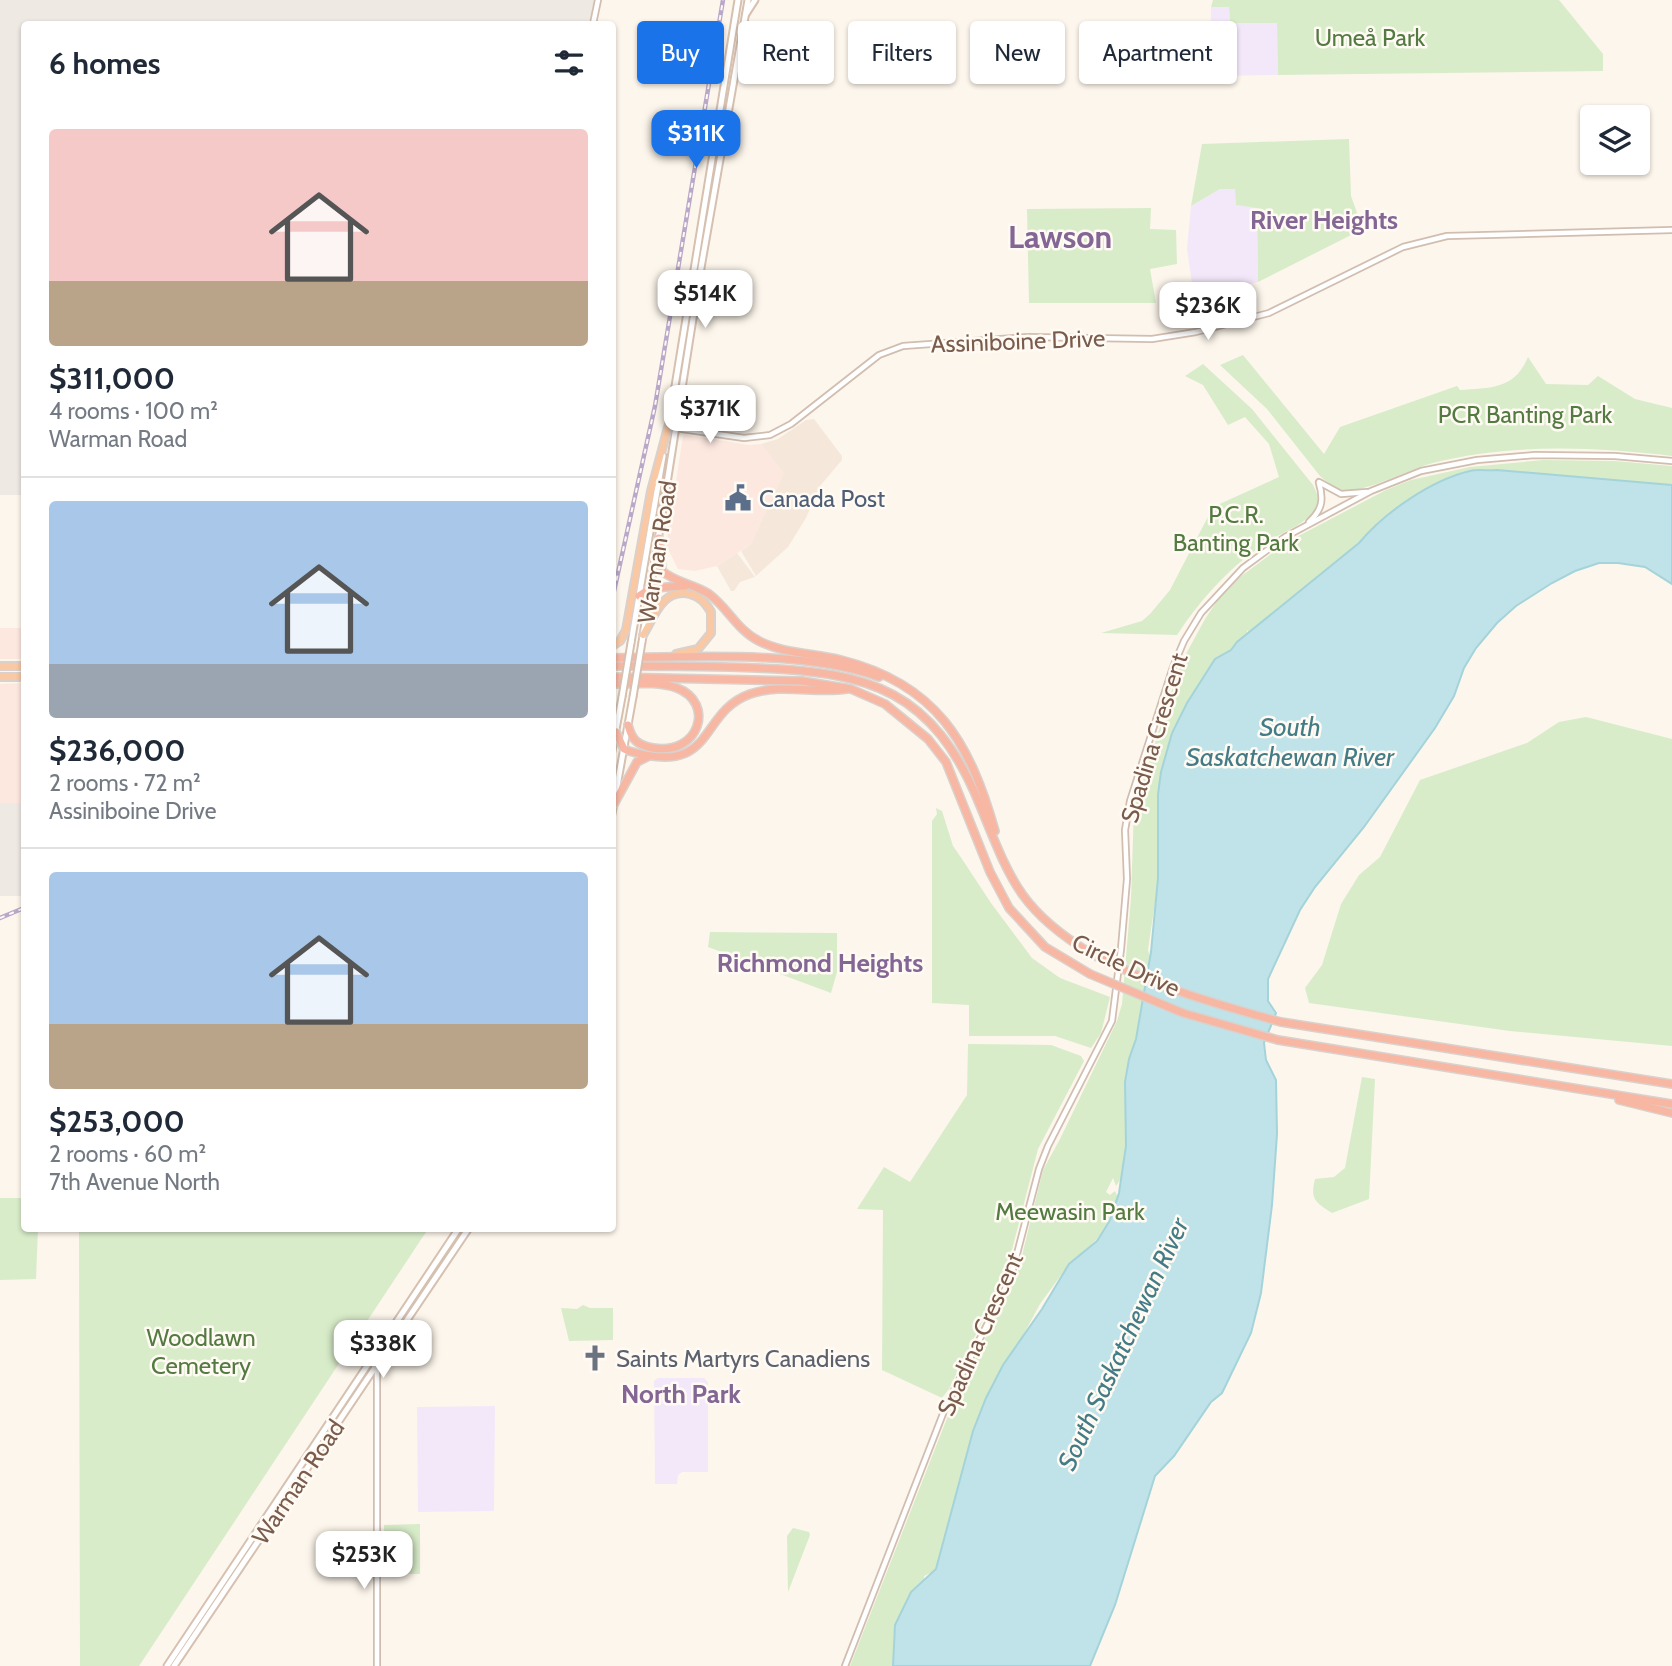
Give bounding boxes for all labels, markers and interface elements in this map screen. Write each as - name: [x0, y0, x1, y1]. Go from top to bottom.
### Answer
- chip: Buy: [637, 21, 724, 84]
- chip: Rent: [738, 21, 834, 84]
- chip: Filters: [848, 21, 956, 84]
- chip: New: [970, 21, 1065, 84]
- chip: Apartment: [1079, 21, 1237, 84]
- park label: Umeå Park: [1315, 23, 1425, 52]
- icon: filters: [550, 44, 588, 82]
- text: 6 homes: [49, 45, 160, 82]
- map controls: [1580, 105, 1650, 175]
- button: layers: [1580, 105, 1650, 175]
- pin: $311K: [647, 110, 745, 170]
- text: $311K: [667, 119, 725, 147]
- icon: home: [256, 174, 382, 300]
- district label: River Heights: [1250, 204, 1398, 236]
- district label: Lawson: [1008, 217, 1112, 256]
- pin: $514K: [656, 270, 754, 330]
- text: $514K: [674, 279, 736, 307]
- pin: $236K: [1159, 282, 1257, 342]
- text: $236K: [1175, 291, 1241, 319]
- street label: Assiniboine Drive: [930, 323, 1106, 359]
- text: $311,000: [49, 360, 175, 397]
- pin: $371K: [661, 386, 759, 445]
- text: $371K: [680, 394, 740, 422]
- text: 4 rooms · 100 m²: [49, 397, 218, 425]
- park label: PCR Banting Park: [1438, 400, 1613, 429]
- text: Warman Road: [49, 425, 187, 453]
- street label: Warman Road: [631, 478, 683, 626]
- public building icon: Canada Post: [723, 483, 753, 513]
- place label: Canada Post: [759, 484, 885, 513]
- park label: P.C.R. Banting Park: [1173, 500, 1299, 557]
- icon: home: [256, 546, 382, 672]
- street label: Spadina Crescent: [1114, 650, 1194, 826]
- water label: South Saskatchewan River: [1186, 711, 1395, 773]
- text: $236,000: [49, 732, 186, 769]
- text: 2 rooms · 72 m²: [49, 769, 201, 797]
- text: Assiniboine Drive: [49, 797, 217, 825]
- icon: home: [256, 917, 382, 1043]
- street label: Circle Drive: [1067, 927, 1185, 1003]
- district label: Richmond Heights: [717, 947, 923, 979]
- text: $253,000: [49, 1103, 185, 1140]
- text: 2 rooms · 60 m²: [49, 1140, 206, 1168]
- text: 7th Avenue North: [49, 1168, 220, 1196]
- park label: Meewasin Park: [995, 1197, 1145, 1226]
- water label: South Saskatchewan River: [1050, 1212, 1196, 1475]
- street label: Spadina Crescent: [931, 1248, 1029, 1420]
- pin: $338K: [334, 1320, 432, 1380]
- park label: Woodlawn Cemetery: [146, 1323, 256, 1380]
- text: $338K: [350, 1329, 416, 1357]
- church icon: Saints Martyrs Canadiens: [580, 1343, 610, 1373]
- place label: Saints Martyrs Canadiens: [616, 1344, 870, 1373]
- district label: North Park: [621, 1378, 741, 1410]
- street label: Warman Road: [246, 1414, 350, 1550]
- pin: $253K: [315, 1532, 413, 1591]
- text: $253K: [332, 1540, 396, 1568]

